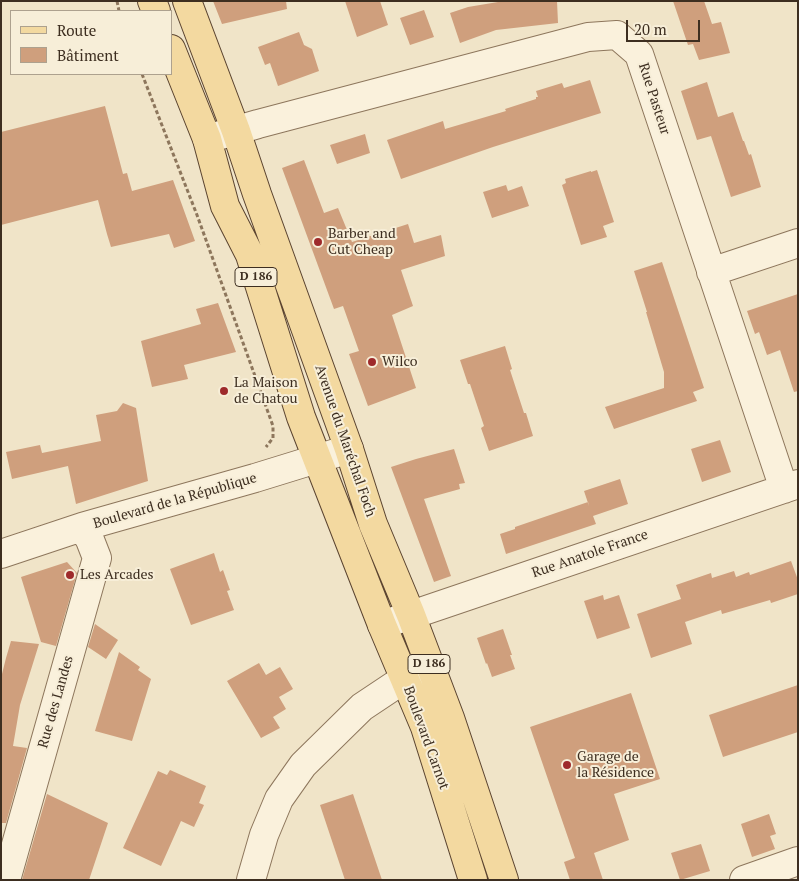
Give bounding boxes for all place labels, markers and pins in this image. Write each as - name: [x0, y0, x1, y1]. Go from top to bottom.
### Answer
- place label: Barber and Cut Cheap: [328, 226, 396, 258]
- marker: Barber and Cut Cheap: [312, 236, 324, 248]
- place label: Wilco: [382, 354, 418, 370]
- marker: Wilco: [366, 356, 378, 368]
- place label: La Maison de Chatou: [234, 375, 298, 408]
- marker: La Maison de Chatou: [218, 385, 230, 397]
- place label: Les Arcades: [80, 567, 154, 583]
- marker: Les Arcades: [64, 569, 76, 581]
- place label: Garage de la Résidence: [577, 749, 654, 782]
- marker: Garage de la Résidence: [561, 759, 573, 771]

